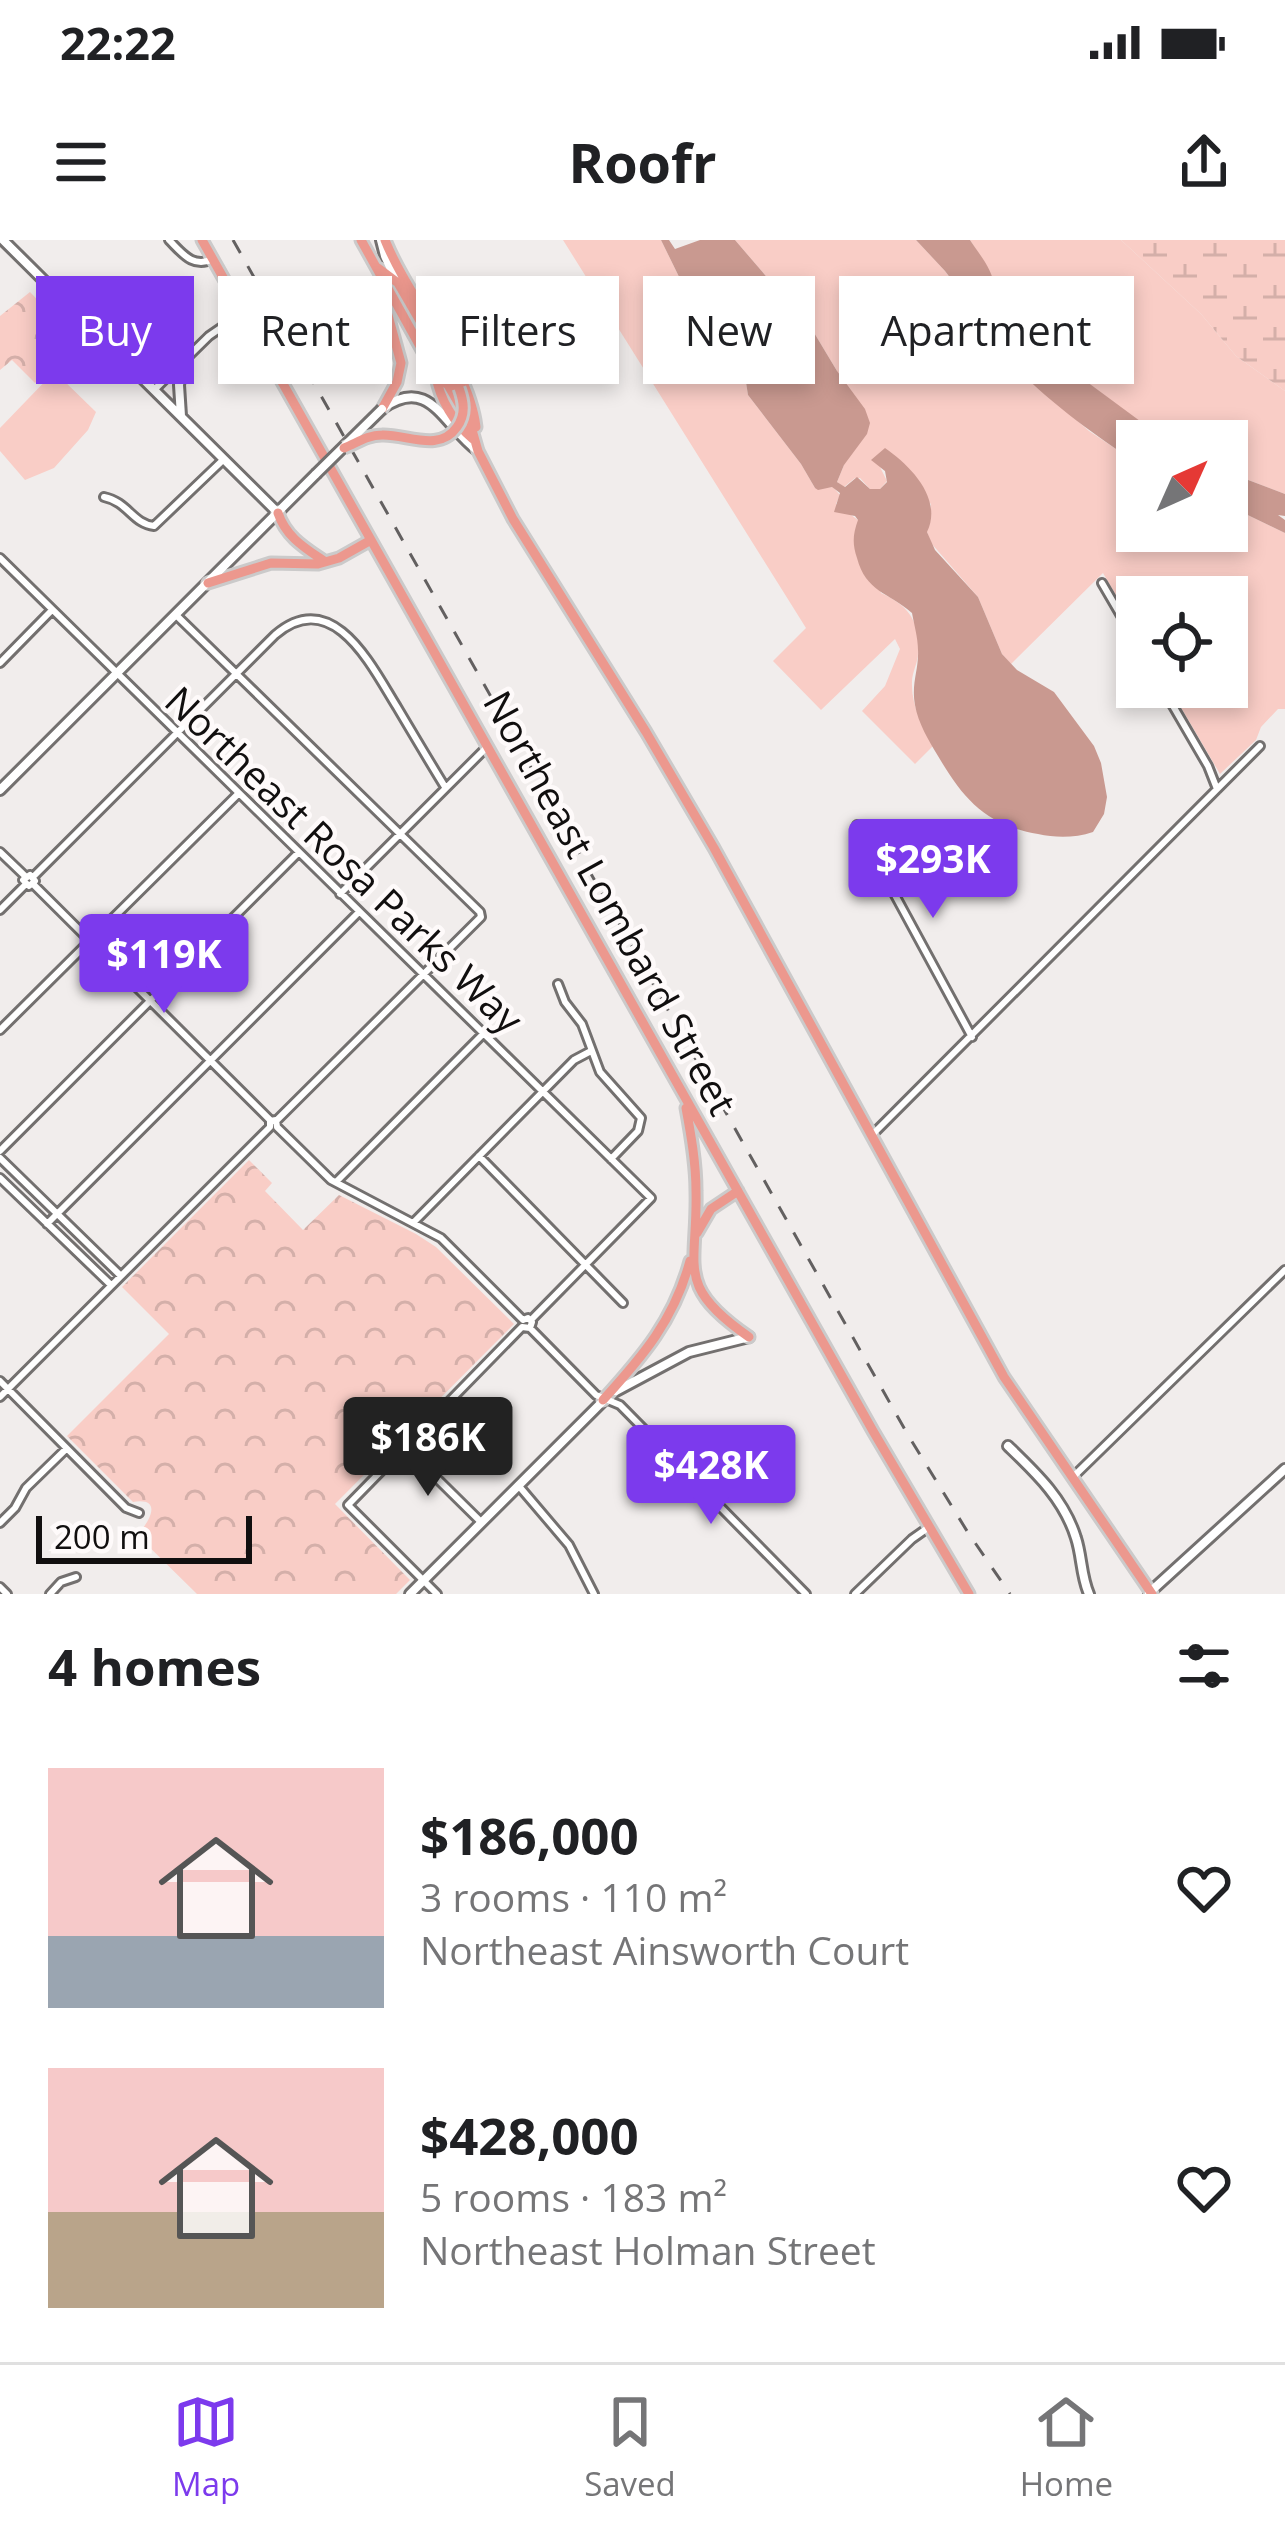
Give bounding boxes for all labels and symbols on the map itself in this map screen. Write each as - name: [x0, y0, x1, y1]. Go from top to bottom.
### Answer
- north arrow: [1116, 420, 1248, 552]
- street label: Northeast Rosa Parks Way: [155, 674, 536, 1044]
- street label: Northeast Lombard Street: [472, 681, 750, 1124]
- pin: $293K: [849, 819, 1017, 921]
- pin: $119K: [80, 914, 248, 1016]
- pin: $186K: [344, 1397, 512, 1499]
- pin: $428K: [627, 1425, 795, 1527]
- scale bar: [36, 1510, 252, 1563]

